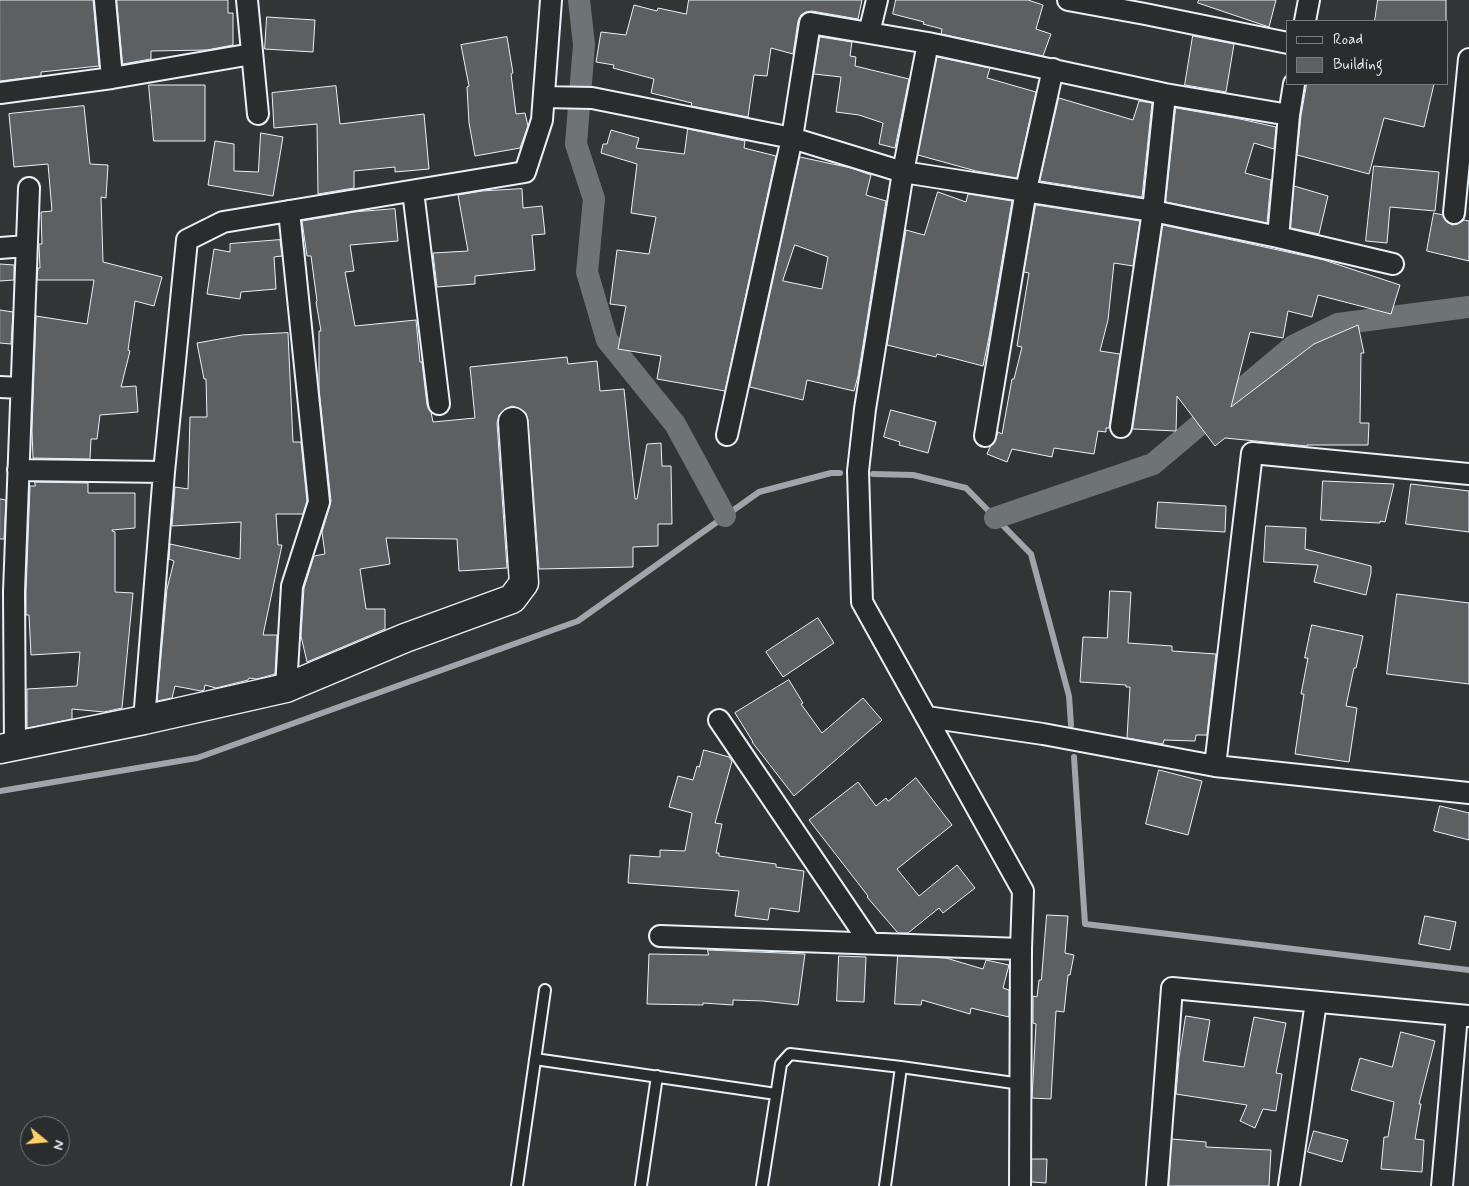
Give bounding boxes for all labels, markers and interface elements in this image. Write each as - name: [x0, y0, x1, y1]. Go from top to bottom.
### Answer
- legend: [1286, 20, 1449, 85]
- text: Road: [1333, 30, 1363, 50]
- text: Building: [1333, 55, 1383, 75]
- north arrow: [20, 1116, 70, 1166]
- text: N: [48, 1138, 68, 1152]

